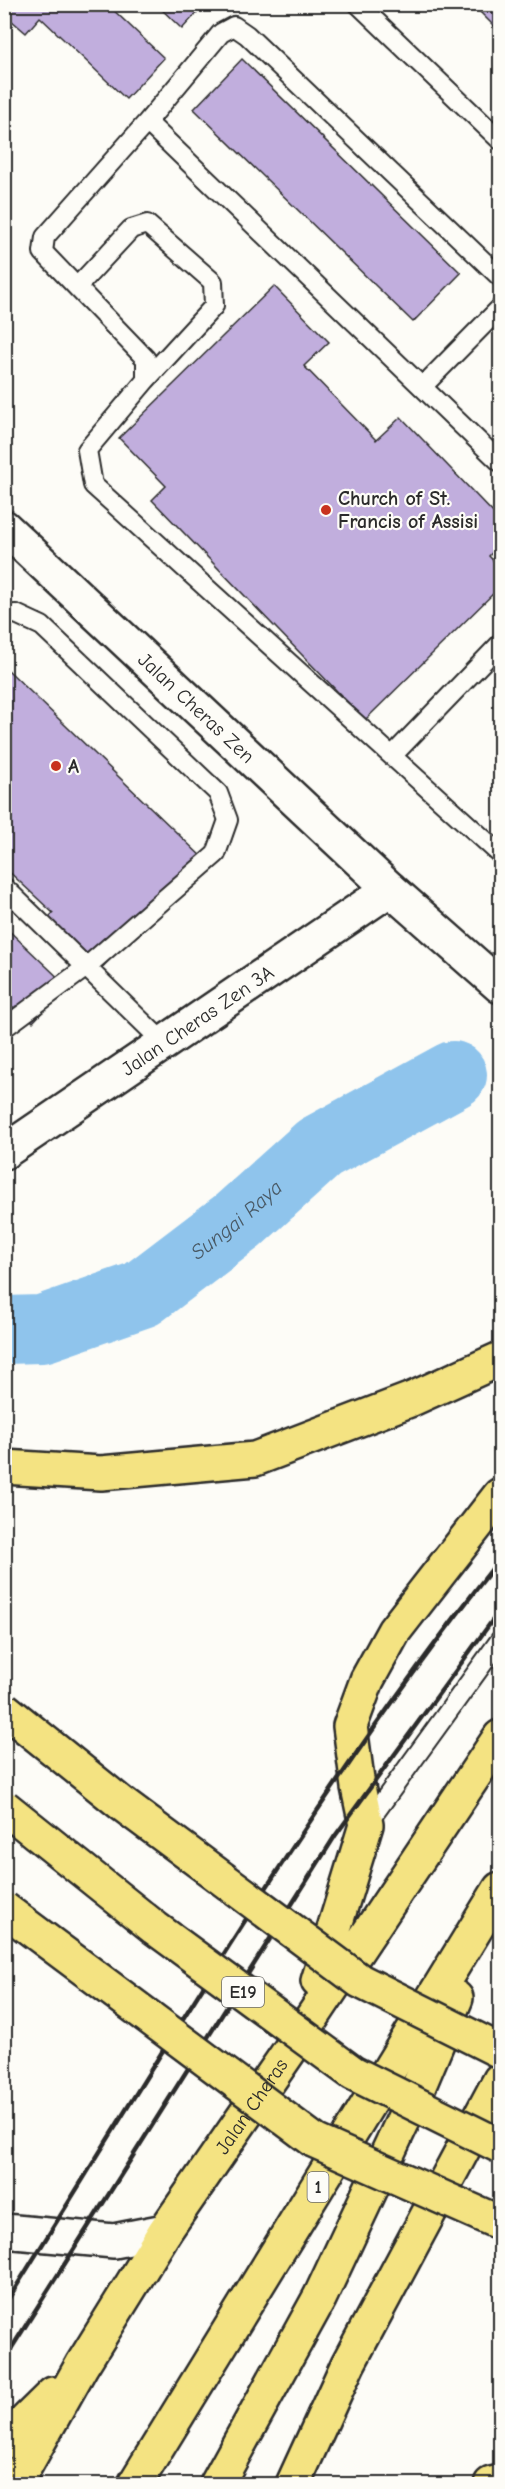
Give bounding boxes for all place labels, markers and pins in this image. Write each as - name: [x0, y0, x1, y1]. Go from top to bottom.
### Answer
- place label: Church of St. Francis of Assisi: [338, 487, 478, 533]
- marker: Church of St. Francis of Assisi: [319, 503, 333, 517]
- place label: A: [68, 755, 79, 778]
- marker: A: [49, 759, 63, 773]

